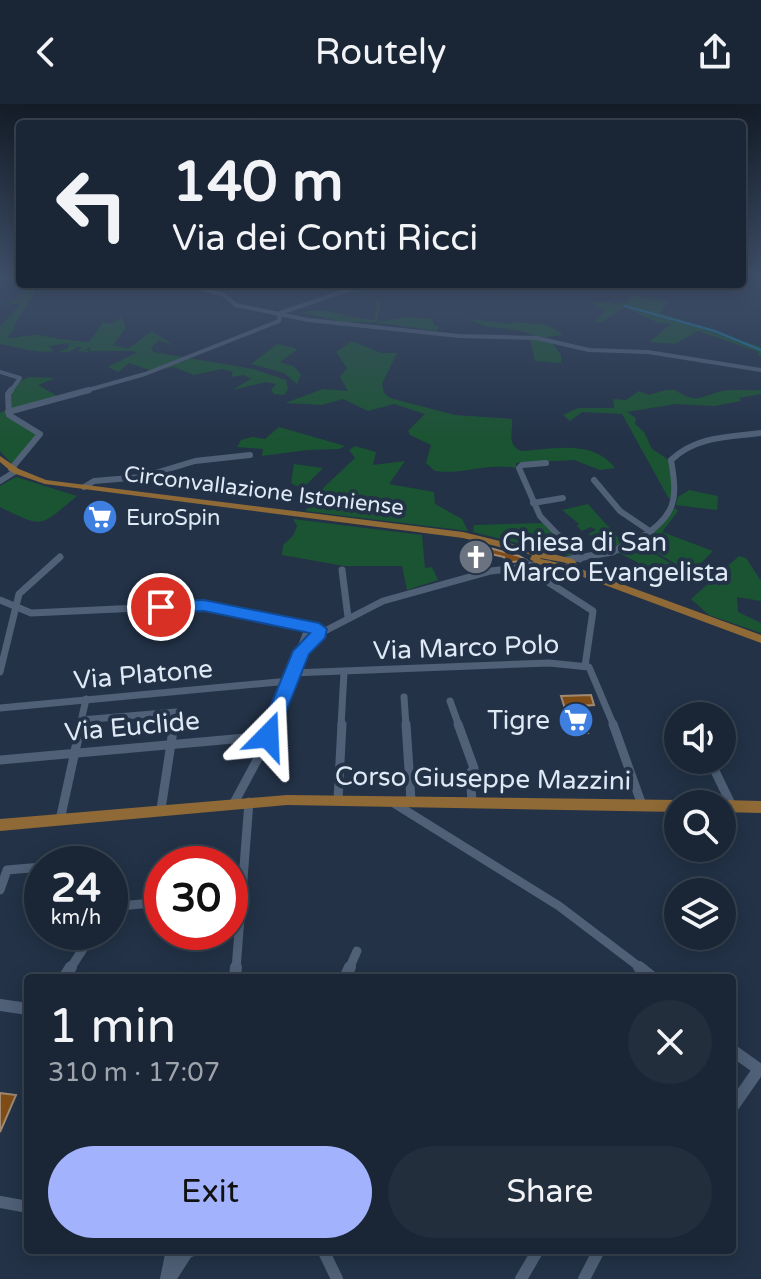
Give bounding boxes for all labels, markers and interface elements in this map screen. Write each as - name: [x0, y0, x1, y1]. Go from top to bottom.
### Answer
- icon: back: [24, 30, 68, 74]
- icon: share: [693, 30, 737, 74]
- text: Routely: [315, 31, 446, 74]
- text: 140 m: [172, 149, 343, 216]
- icon: left: [40, 152, 144, 256]
- text: Via dei Conti Ricci: [172, 217, 478, 260]
- street label: Circonvallazione Istoniense: [123, 461, 405, 521]
- supermarket icon: EuroSpin: [81, 498, 119, 536]
- place label: EuroSpin: [126, 505, 220, 531]
- place label: Chiesa di San Marco Evangelista: [502, 527, 729, 588]
- church icon: Chiesa di San Marco Evangelista: [457, 538, 495, 576]
- pin: [127, 573, 195, 641]
- icon: arrive: [139, 585, 183, 629]
- street label: Via Marco Polo: [372, 629, 560, 666]
- street label: Via Platone: [72, 653, 214, 696]
- position arrow: [226, 694, 310, 778]
- supermarket icon: Tigre: [557, 701, 595, 739]
- map controls: [664, 702, 736, 950]
- button: sound: [664, 702, 736, 774]
- street label: Via Euclide: [63, 705, 201, 748]
- place label: Tigre: [487, 705, 550, 736]
- street label: Corso Giuseppe Mazzini: [335, 760, 631, 797]
- button: search: [664, 790, 736, 862]
- speed limit sign: 30: [144, 846, 248, 950]
- text: 24: [51, 864, 101, 912]
- button: layers: [664, 878, 736, 950]
- text: km/h: [51, 906, 101, 930]
- text: 1 min: [48, 998, 176, 1056]
- button: close: [628, 1000, 712, 1084]
- text: 310 m · 17:07: [48, 1057, 220, 1088]
- button: Exit: [48, 1146, 372, 1238]
- button: Share: [388, 1146, 712, 1238]

